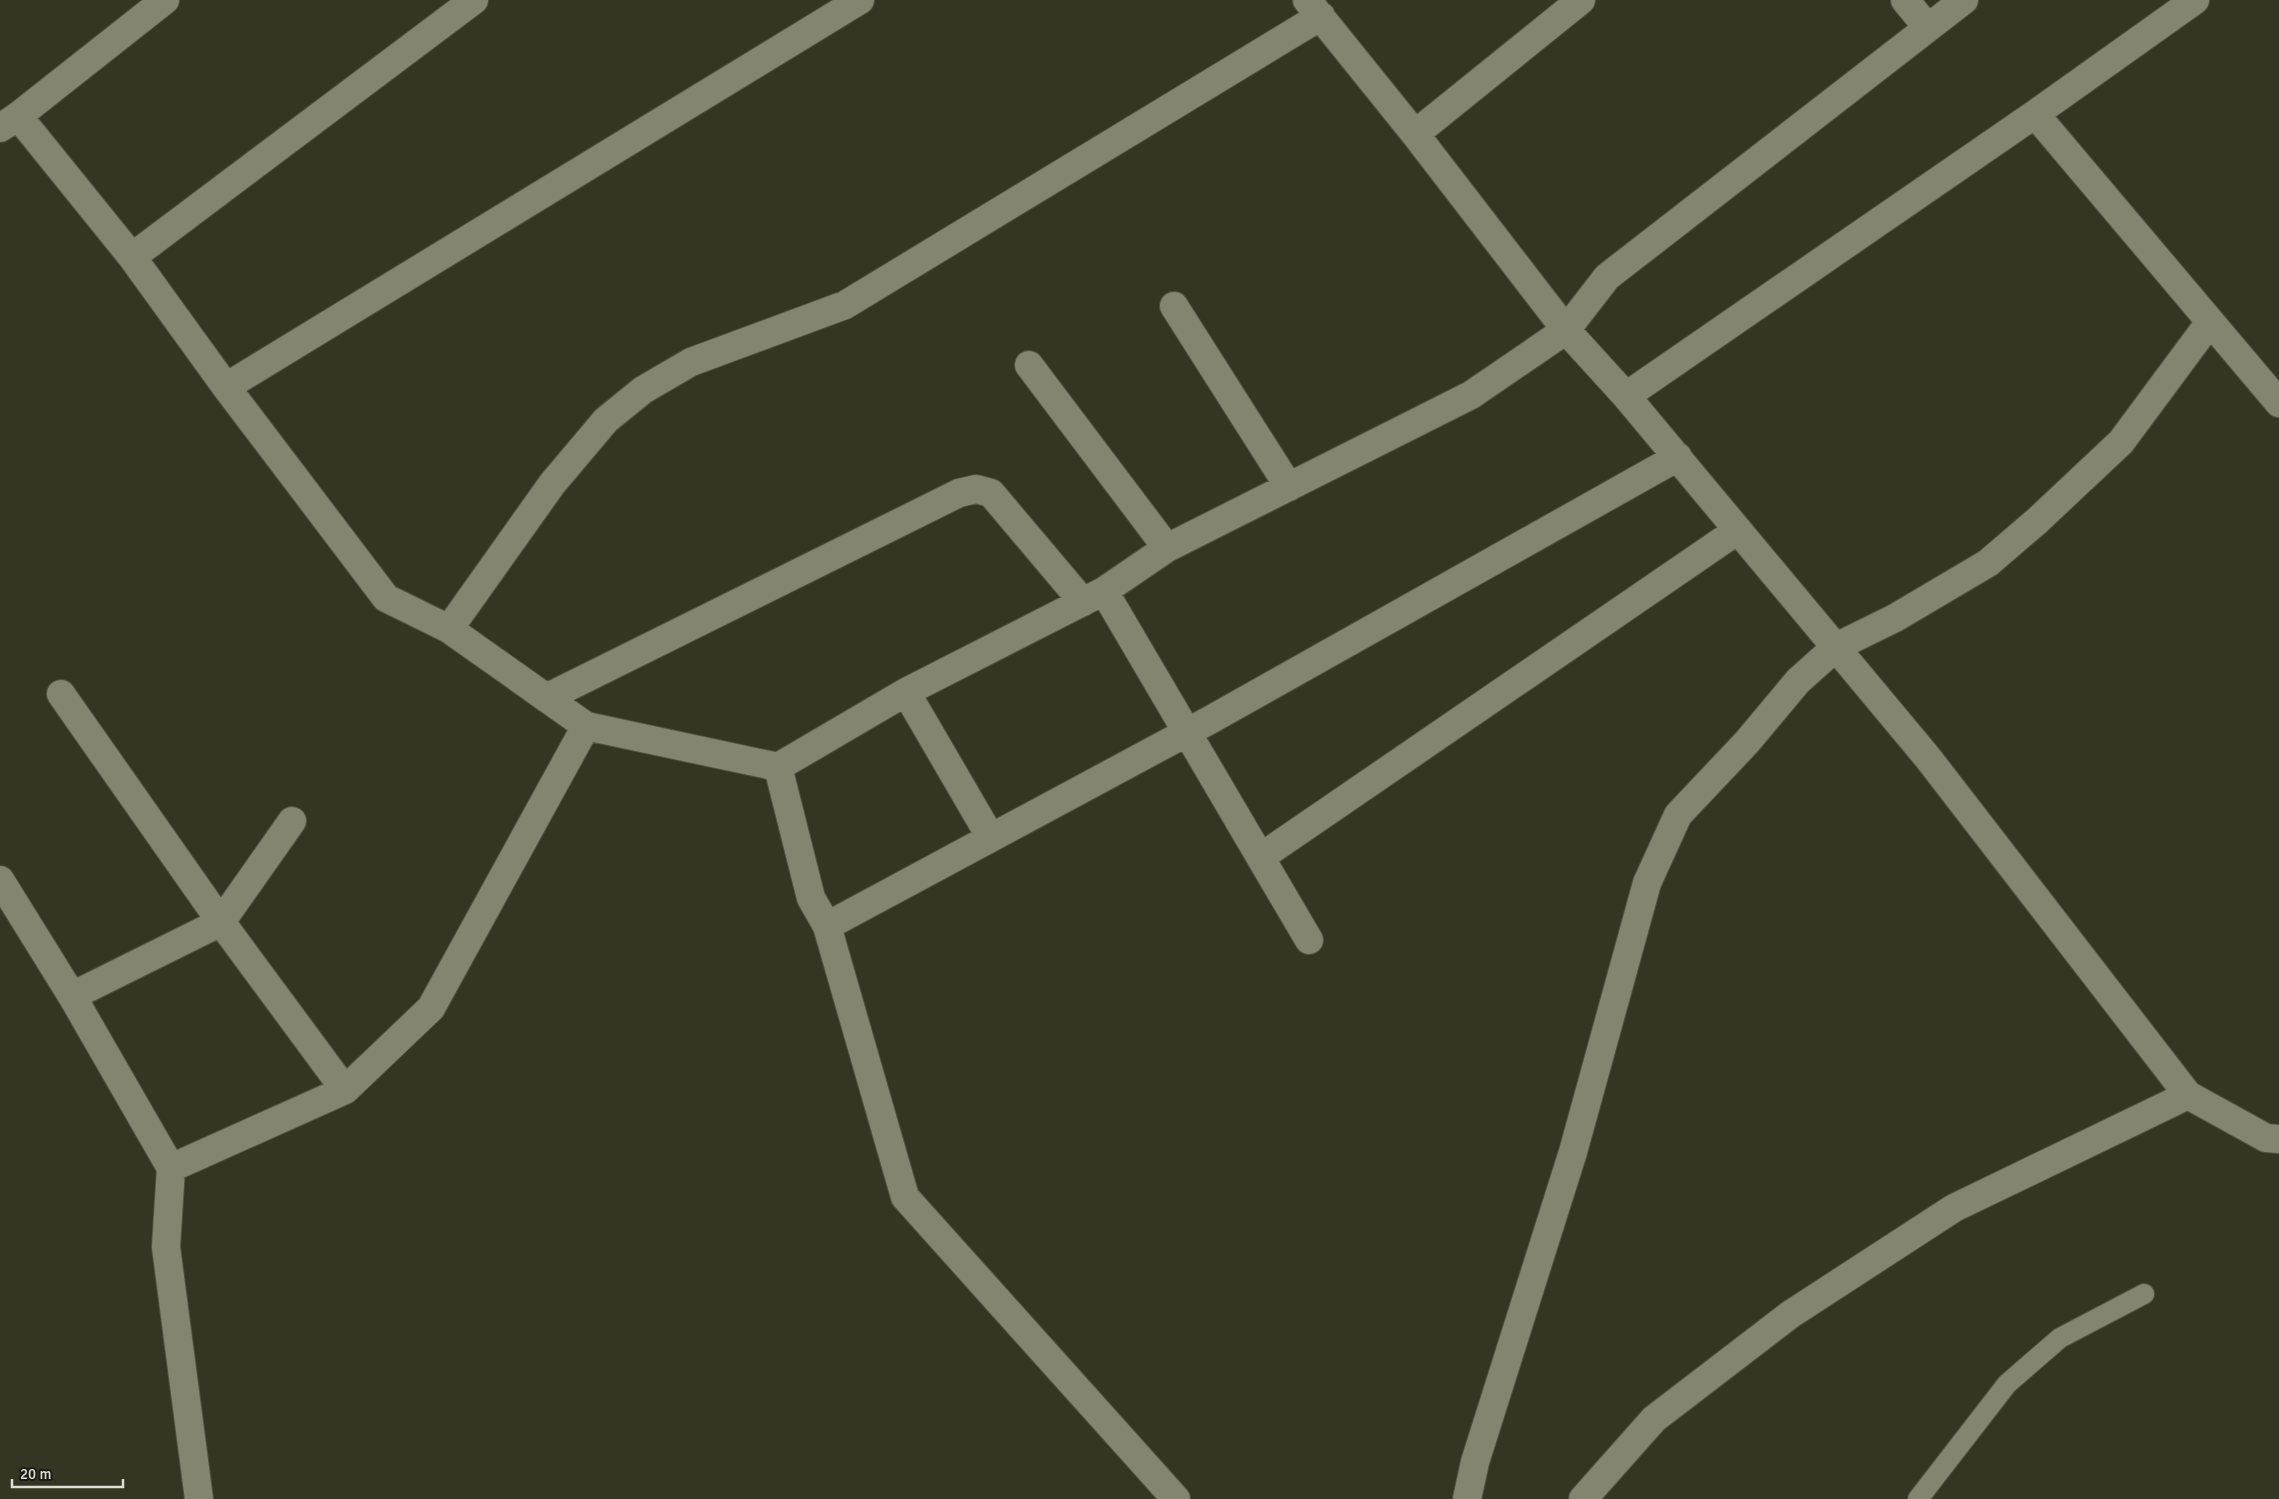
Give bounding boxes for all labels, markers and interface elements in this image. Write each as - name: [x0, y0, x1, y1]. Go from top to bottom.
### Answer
- scale bar: [12, 1456, 124, 1488]
- text: 20 m: [20, 1465, 51, 1483]

